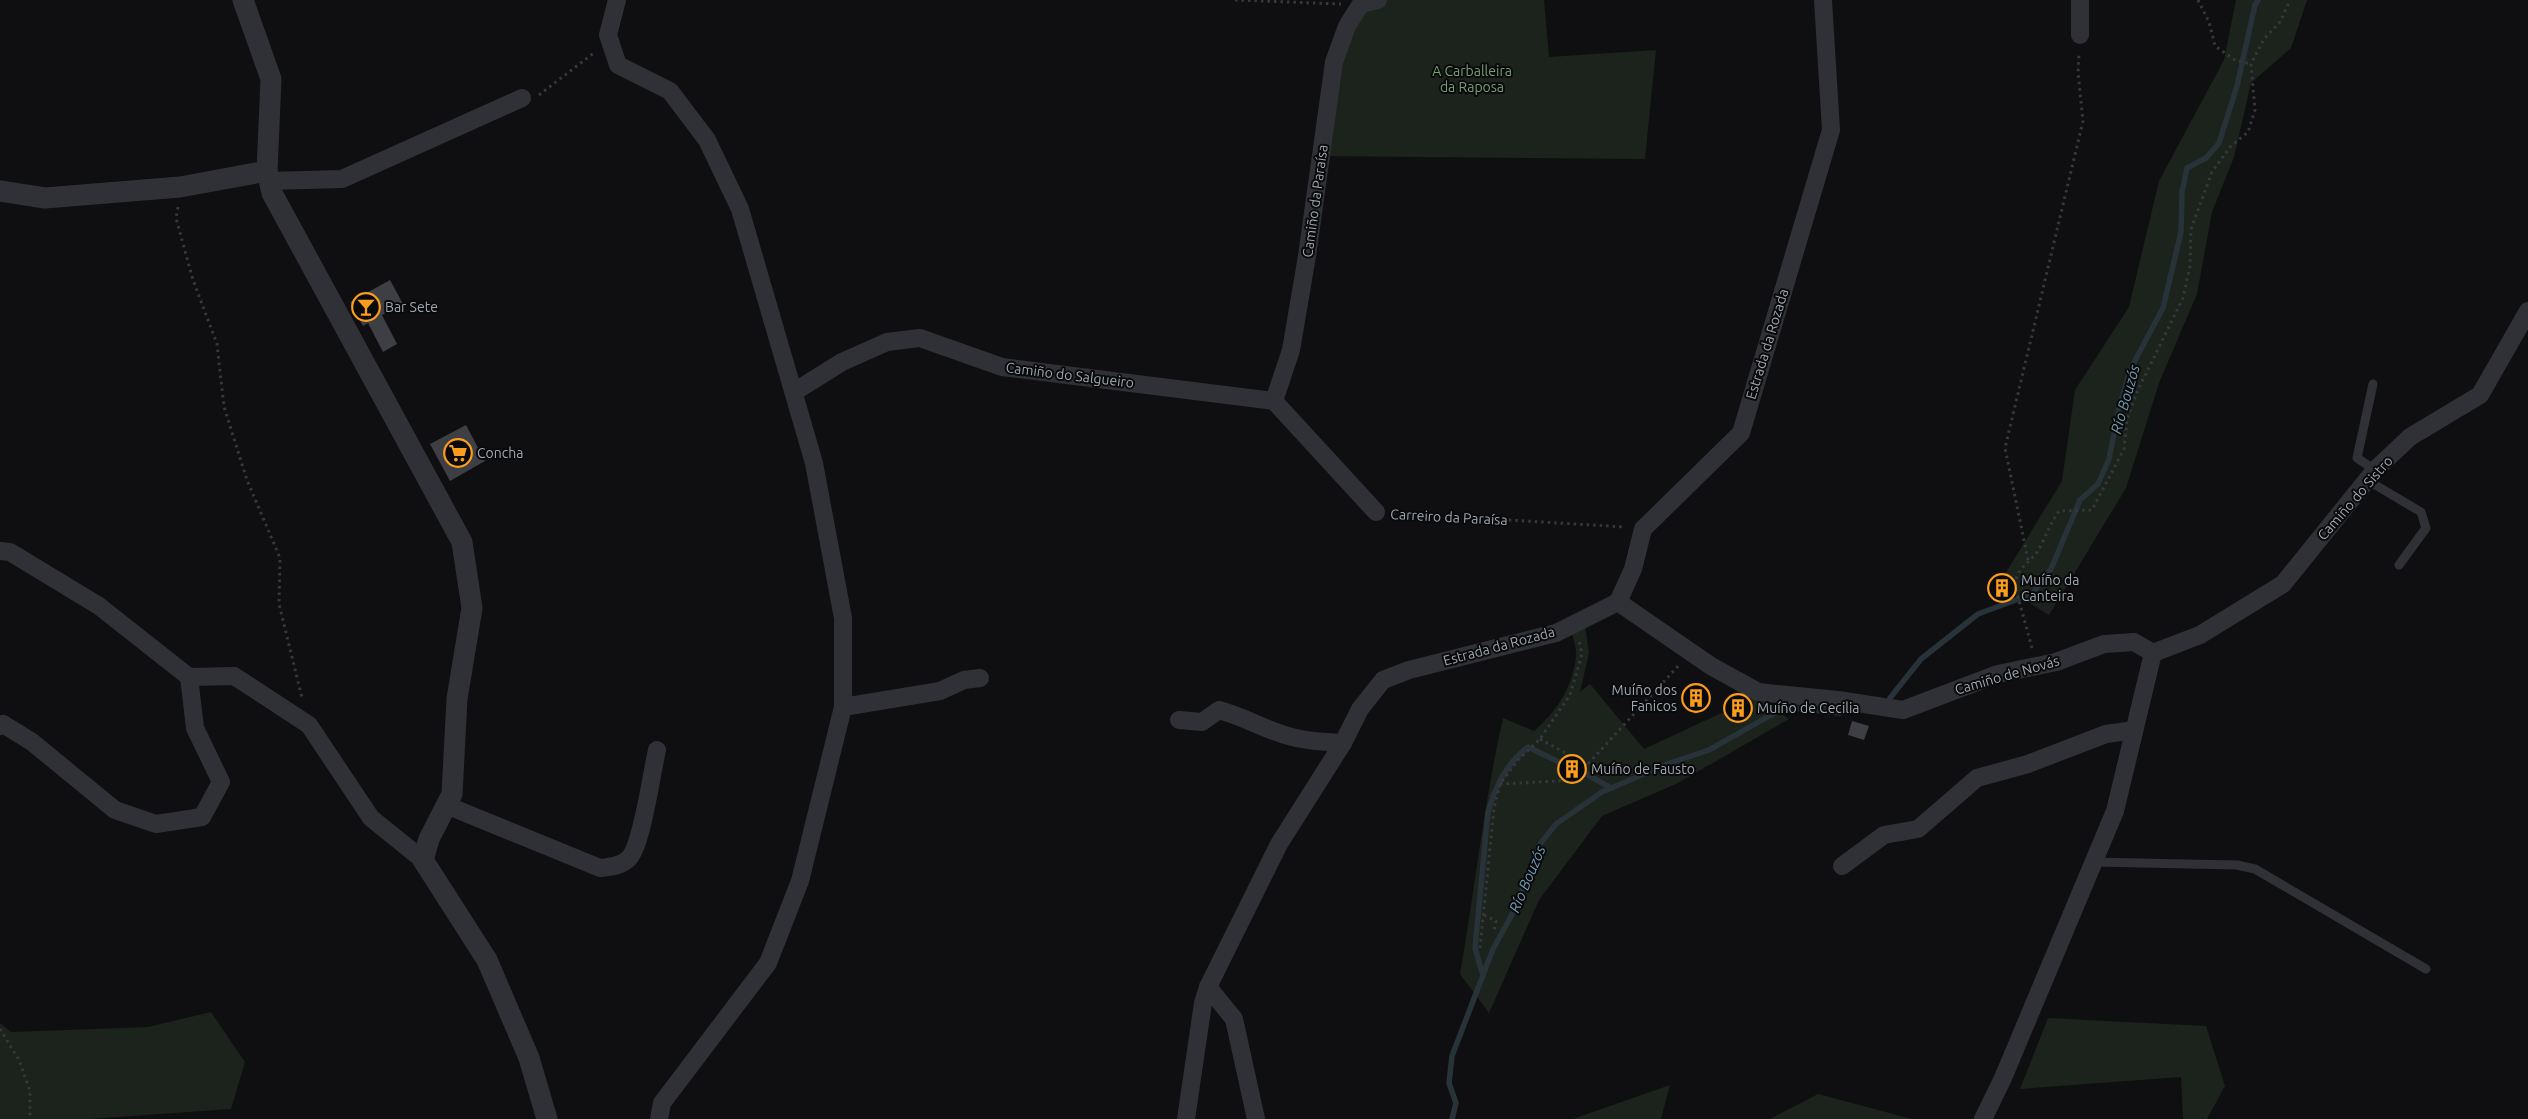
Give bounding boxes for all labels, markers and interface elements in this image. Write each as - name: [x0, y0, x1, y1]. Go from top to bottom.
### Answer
- park label: A Carballeira da Raposa: [1432, 63, 1512, 95]
- street label: Camiño da Paraísa: [1299, 144, 1331, 258]
- street label: Estrada da Rozada: [1743, 287, 1791, 401]
- bar icon: Bar Sete: [351, 292, 381, 322]
- place label: Bar Sete: [385, 299, 438, 315]
- street label: Camiño do Salgueiro: [1005, 359, 1135, 391]
- water label: Río Bouzós: [2107, 362, 2143, 436]
- supermarket icon: Concha: [443, 438, 473, 468]
- place label: Concha: [477, 445, 523, 461]
- street label: Camiño do Sistro: [2314, 453, 2396, 543]
- street label: Carreiro da Paraísa: [1390, 506, 1508, 528]
- place label: Muíño da Canteira: [2021, 572, 2079, 604]
- building icon: Muíño da Canteira: [1987, 573, 2017, 603]
- street label: Estrada da Rozada: [1441, 623, 1557, 669]
- street label: Camiño de Novás: [1953, 652, 2061, 698]
- place label: Muíño dos Fanicos: [1612, 682, 1677, 714]
- building icon: Muíño dos Fanicos: [1681, 683, 1711, 713]
- building icon: Muíño de Cecilia: [1723, 693, 1753, 723]
- place label: Muíño de Cecilia: [1757, 700, 1860, 716]
- building icon: Muíño de Fausto: [1557, 754, 1587, 784]
- place label: Muíño de Fausto: [1591, 761, 1695, 777]
- water label: Río Bouzós: [1505, 842, 1549, 915]

